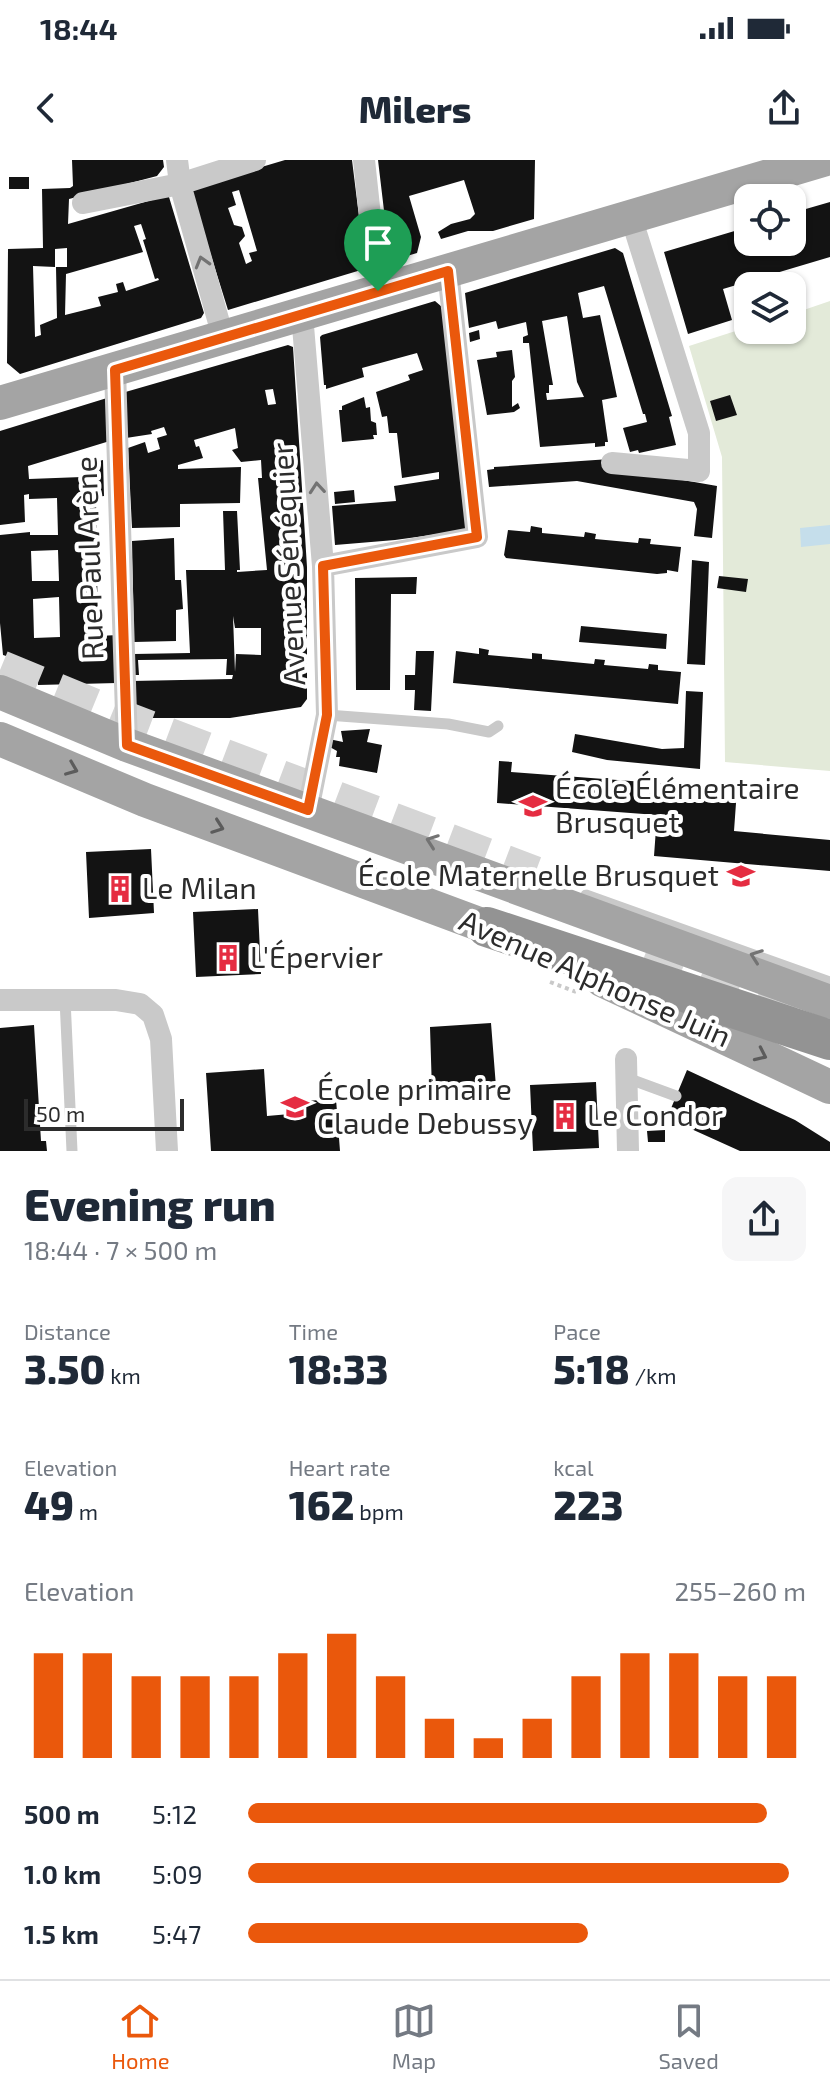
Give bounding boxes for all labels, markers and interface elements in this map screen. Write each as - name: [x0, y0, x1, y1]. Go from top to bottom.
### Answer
- text: 18:44: [40, 10, 118, 46]
- icon: back: [24, 86, 68, 130]
- icon: share: [762, 86, 806, 130]
- text: Milers: [359, 87, 471, 130]
- map controls: [734, 184, 806, 344]
- button: locate: [734, 184, 806, 256]
- pin: [344, 209, 412, 291]
- icon: arrive: [356, 221, 400, 265]
- one-way arrow: [195, 256, 211, 270]
- button: layers: [734, 272, 806, 344]
- street label: Avenue Sénéquier: [263, 442, 311, 687]
- street label: Rue Paul Arène: [66, 456, 110, 660]
- one-way arrow: [309, 481, 326, 494]
- one-way arrow: [64, 760, 78, 776]
- place label: École Élémentaire Brusquet: [555, 769, 800, 839]
- school or university icon: École Élémentaire Brusquet: [518, 791, 548, 821]
- one-way arrow: [210, 817, 224, 834]
- one-way arrow: [426, 834, 440, 851]
- place label: École Maternelle Brusquet: [358, 856, 719, 892]
- school or university icon: École Maternelle Brusquet: [726, 861, 756, 891]
- place label: Le Milan: [142, 869, 257, 905]
- building icon: Le Milan: [105, 874, 135, 904]
- street label: Avenue Alphonse Juin: [455, 901, 737, 1053]
- place label: L'Épervier: [250, 938, 383, 974]
- building icon: L'Épervier: [213, 943, 243, 973]
- one-way arrow: [750, 950, 764, 966]
- one-way arrow: [752, 1045, 767, 1061]
- place label: École primaire Claude Debussy: [317, 1070, 533, 1140]
- school or university icon: École primaire Claude Debussy: [280, 1092, 310, 1122]
- scale bar: [24, 1095, 184, 1131]
- place label: Le Condor: [587, 1096, 723, 1132]
- text: 50 m: [36, 1100, 85, 1126]
- building icon: Le Condor: [550, 1101, 580, 1131]
- text: Evening run: [24, 1177, 276, 1230]
- button: share: [722, 1177, 806, 1261]
- text: 18:44 · 7 × 500 m: [24, 1234, 217, 1265]
- text: Distance: [24, 1318, 111, 1344]
- text: Time: [289, 1318, 338, 1344]
- text: Pace: [553, 1318, 601, 1344]
- text: 3.50: [24, 1344, 105, 1392]
- text: 18:33: [289, 1344, 389, 1392]
- text: 5:18: [553, 1344, 630, 1392]
- text: km: [105, 1362, 141, 1388]
- text: /km: [630, 1362, 677, 1388]
- text: Elevation: [24, 1454, 117, 1480]
- text: Heart rate: [289, 1454, 390, 1480]
- text: kcal: [553, 1454, 594, 1480]
- text: 49: [24, 1480, 74, 1528]
- text: 162: [289, 1480, 354, 1528]
- text: 223: [553, 1480, 624, 1528]
- text: m: [74, 1498, 98, 1524]
- text: bpm: [354, 1498, 404, 1524]
- text: Elevation: [24, 1575, 134, 1606]
- text: 255–260 m: [674, 1575, 806, 1606]
- text: 500 m: [24, 1798, 100, 1829]
- text: 5:12: [152, 1798, 197, 1829]
- text: 1.0 km: [24, 1858, 101, 1889]
- text: 5:09: [152, 1858, 203, 1889]
- text: 1.5 km: [24, 1918, 99, 1949]
- text: 5:47: [152, 1918, 201, 1949]
- tab: Home: [111, 1999, 169, 2073]
- tab: Map: [392, 1999, 436, 2073]
- tab: Saved: [658, 1999, 719, 2073]

